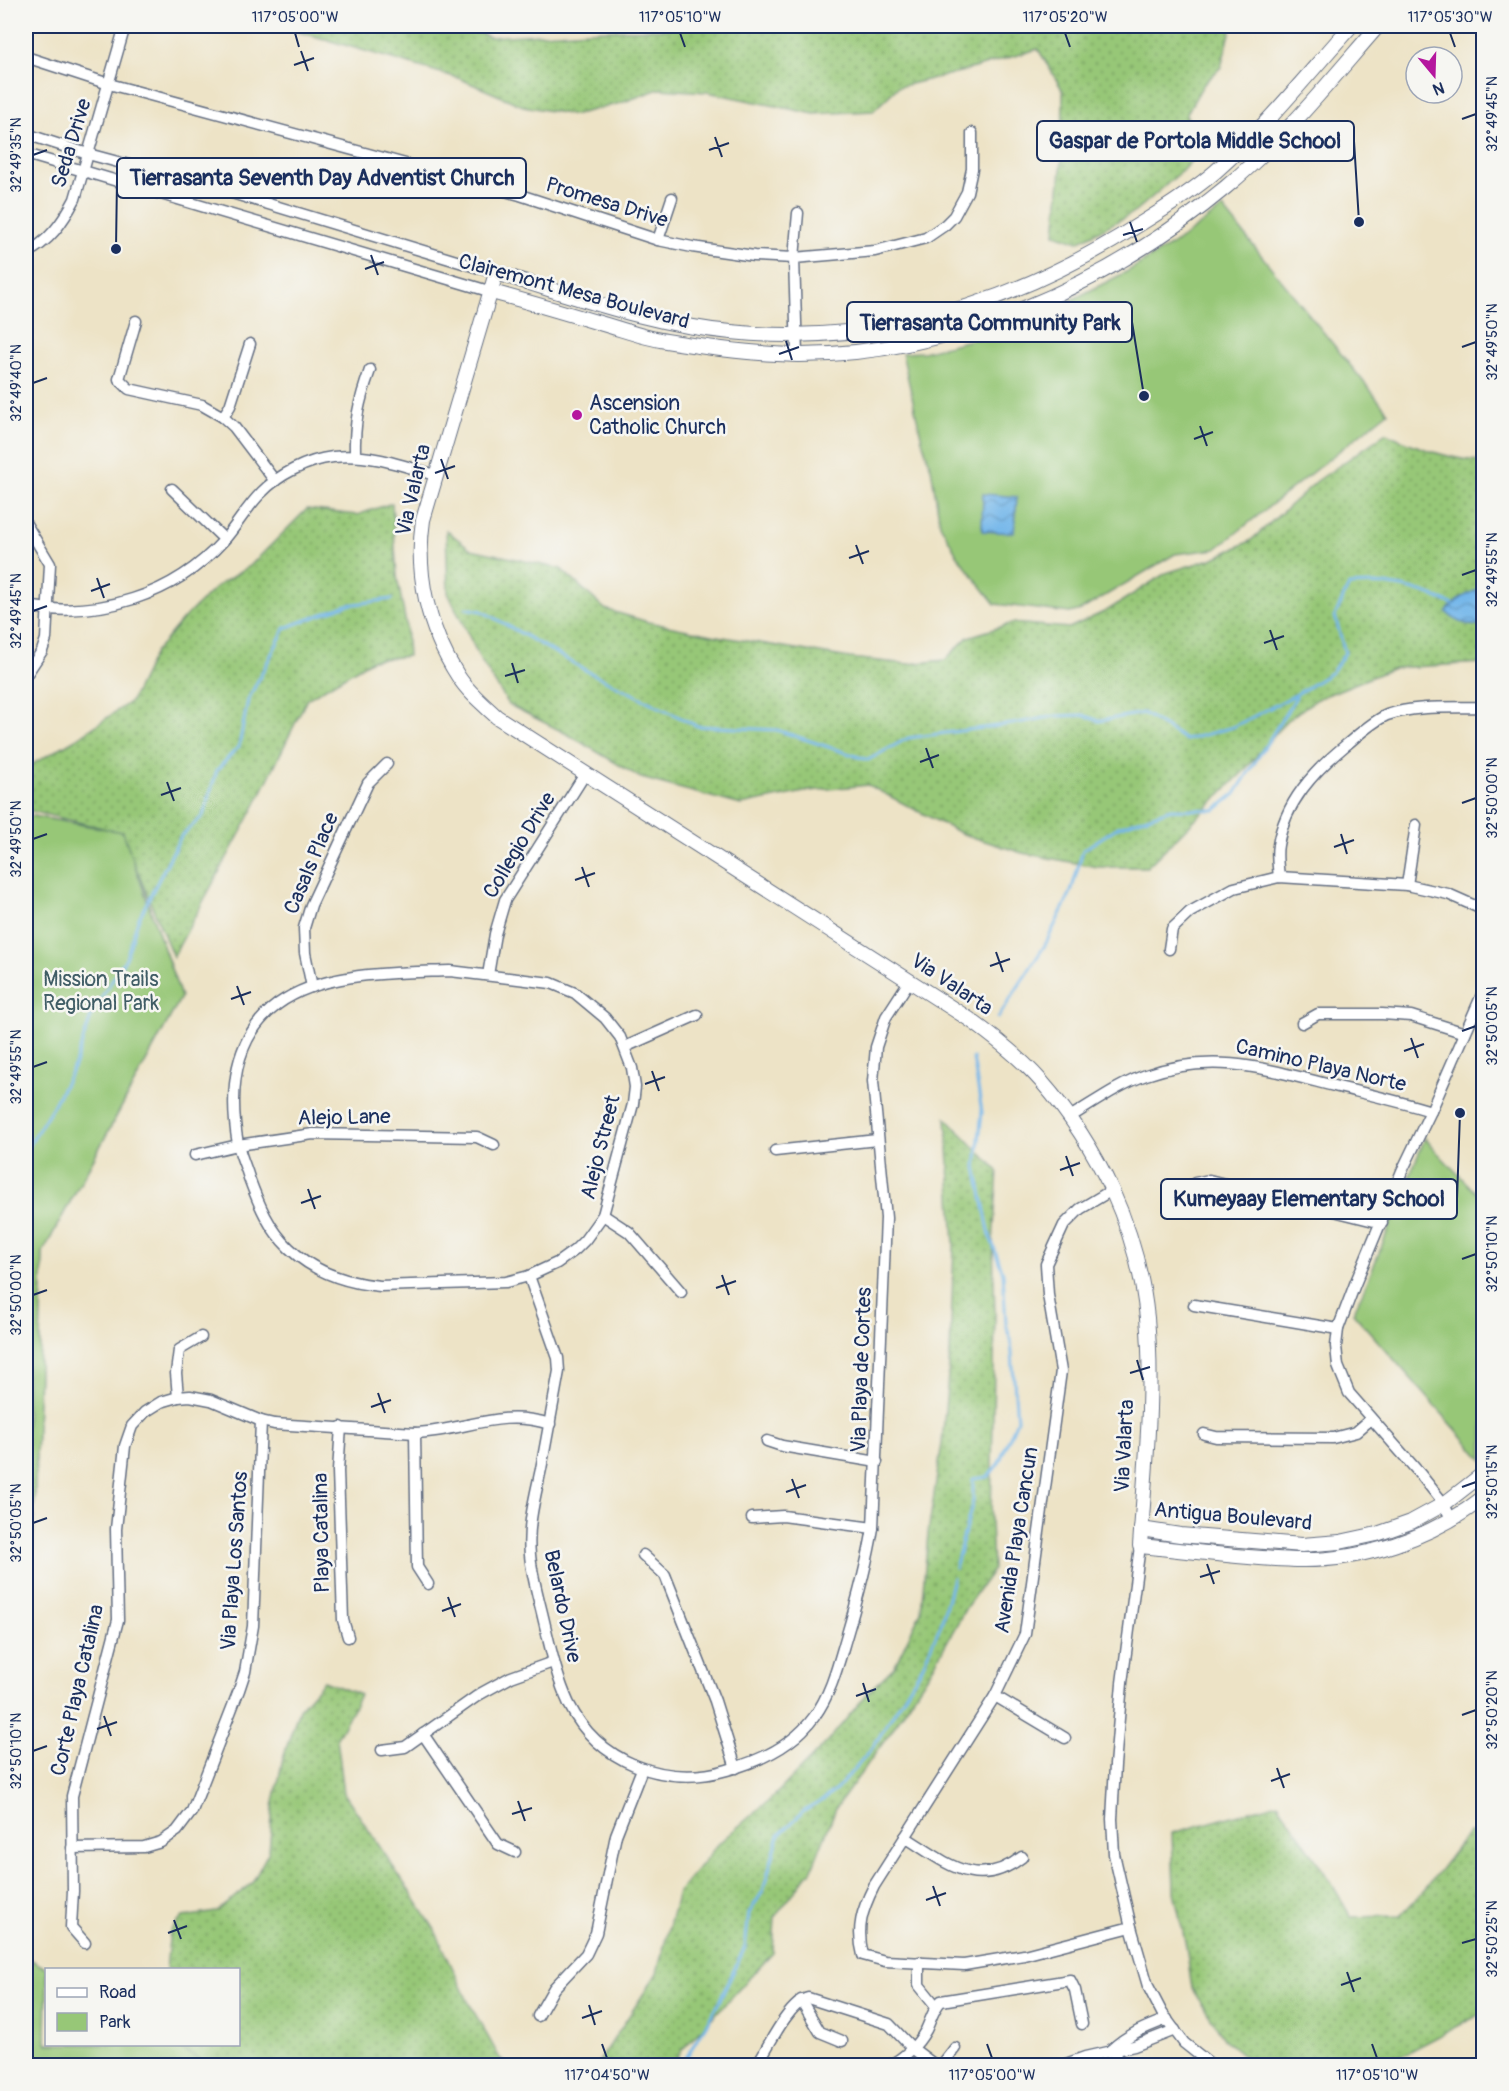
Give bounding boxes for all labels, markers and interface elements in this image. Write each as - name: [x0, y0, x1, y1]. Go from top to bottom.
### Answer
- text: 117°05'00"W: [252, 8, 339, 27]
- text: 117°05'10"W: [639, 8, 721, 27]
- text: 117°05'20"W: [1022, 8, 1108, 27]
- text: 117°05'30"W: [1407, 8, 1493, 27]
- north arrow: [1404, 45, 1464, 105]
- text: 32°49'45"N: [1483, 76, 1502, 152]
- text: N: [1430, 77, 1447, 100]
- street label: Seda Drive: [45, 95, 98, 191]
- text: 32°49'35"N: [7, 117, 26, 193]
- callout: Gaspar de Portola Middle School: [1037, 121, 1354, 161]
- text: Gaspar de Portola Middle School: [1049, 127, 1341, 155]
- callout: Tierrasanta Seventh Day Adventist Church: [117, 158, 526, 198]
- text: Tierrasanta Seventh Day Adventist Church: [129, 164, 514, 192]
- street label: Promesa Drive: [542, 171, 672, 234]
- street label: Clairemont Mesa Boulevard: [455, 248, 692, 335]
- callout: Tierrasanta Community Park: [847, 302, 1132, 342]
- text: 32°49'50"N: [1483, 303, 1502, 381]
- text: Tierrasanta Community Park: [858, 309, 1121, 337]
- text: 32°49'40"N: [7, 344, 26, 422]
- place label: Ascension Catholic Church: [589, 390, 726, 441]
- marker: Ascension Catholic Church: [570, 408, 584, 422]
- street label: Via Valarta: [390, 442, 437, 539]
- text: 32°49'55"N: [1483, 532, 1502, 608]
- text: 32°49'45"N: [7, 573, 26, 649]
- text: 32°50'00"N: [1483, 757, 1502, 839]
- street label: Collegio Drive: [477, 787, 562, 903]
- text: 32°49'50"N: [7, 800, 26, 878]
- street label: Casals Place: [278, 808, 345, 918]
- street label: Via Valarta: [905, 947, 998, 1022]
- park label: Mission Trails Regional Park: [43, 966, 159, 1017]
- text: 32°50'05"N: [1483, 986, 1502, 1066]
- text: 32°49'55"N: [7, 1029, 26, 1105]
- street label: Camino Playa Norte: [1233, 1033, 1410, 1098]
- street label: Alejo Street: [574, 1092, 627, 1202]
- street label: Alejo Lane: [297, 1103, 391, 1132]
- callout: Kumeyaay Elementary School: [1161, 1179, 1457, 1219]
- text: Kumeyaay Elementary School: [1173, 1185, 1445, 1213]
- text: 32°50'10"N: [1483, 1215, 1502, 1293]
- text: 32°50'00"N: [7, 1254, 26, 1336]
- street label: Via Playa de Cortes: [845, 1286, 878, 1453]
- street label: Via Valarta: [1109, 1399, 1140, 1493]
- street label: Avenida Playa Cancun: [988, 1445, 1045, 1635]
- text: 32°50'15"N: [1483, 1445, 1502, 1519]
- street label: Via Playa Los Santos: [215, 1470, 254, 1652]
- street label: Playa Catalina: [307, 1473, 336, 1593]
- text: 32°50'05"N: [7, 1483, 26, 1563]
- street label: Antigua Boulevard: [1153, 1496, 1313, 1537]
- street label: Belardo Drive: [537, 1547, 588, 1666]
- street label: Corte Playa Catalina: [45, 1602, 110, 1779]
- text: 32°50'20"N: [1483, 1670, 1502, 1750]
- text: 32°50'10"N: [7, 1712, 26, 1790]
- text: 32°50'25"N: [1483, 1900, 1502, 1978]
- legend: [45, 1968, 240, 2046]
- text: Road: [99, 1981, 136, 2004]
- text: Park: [99, 2011, 131, 2034]
- text: 117°04'50"W: [564, 2066, 650, 2085]
- text: 117°05'00"W: [949, 2066, 1036, 2085]
- text: 117°05'10"W: [1336, 2066, 1418, 2085]

